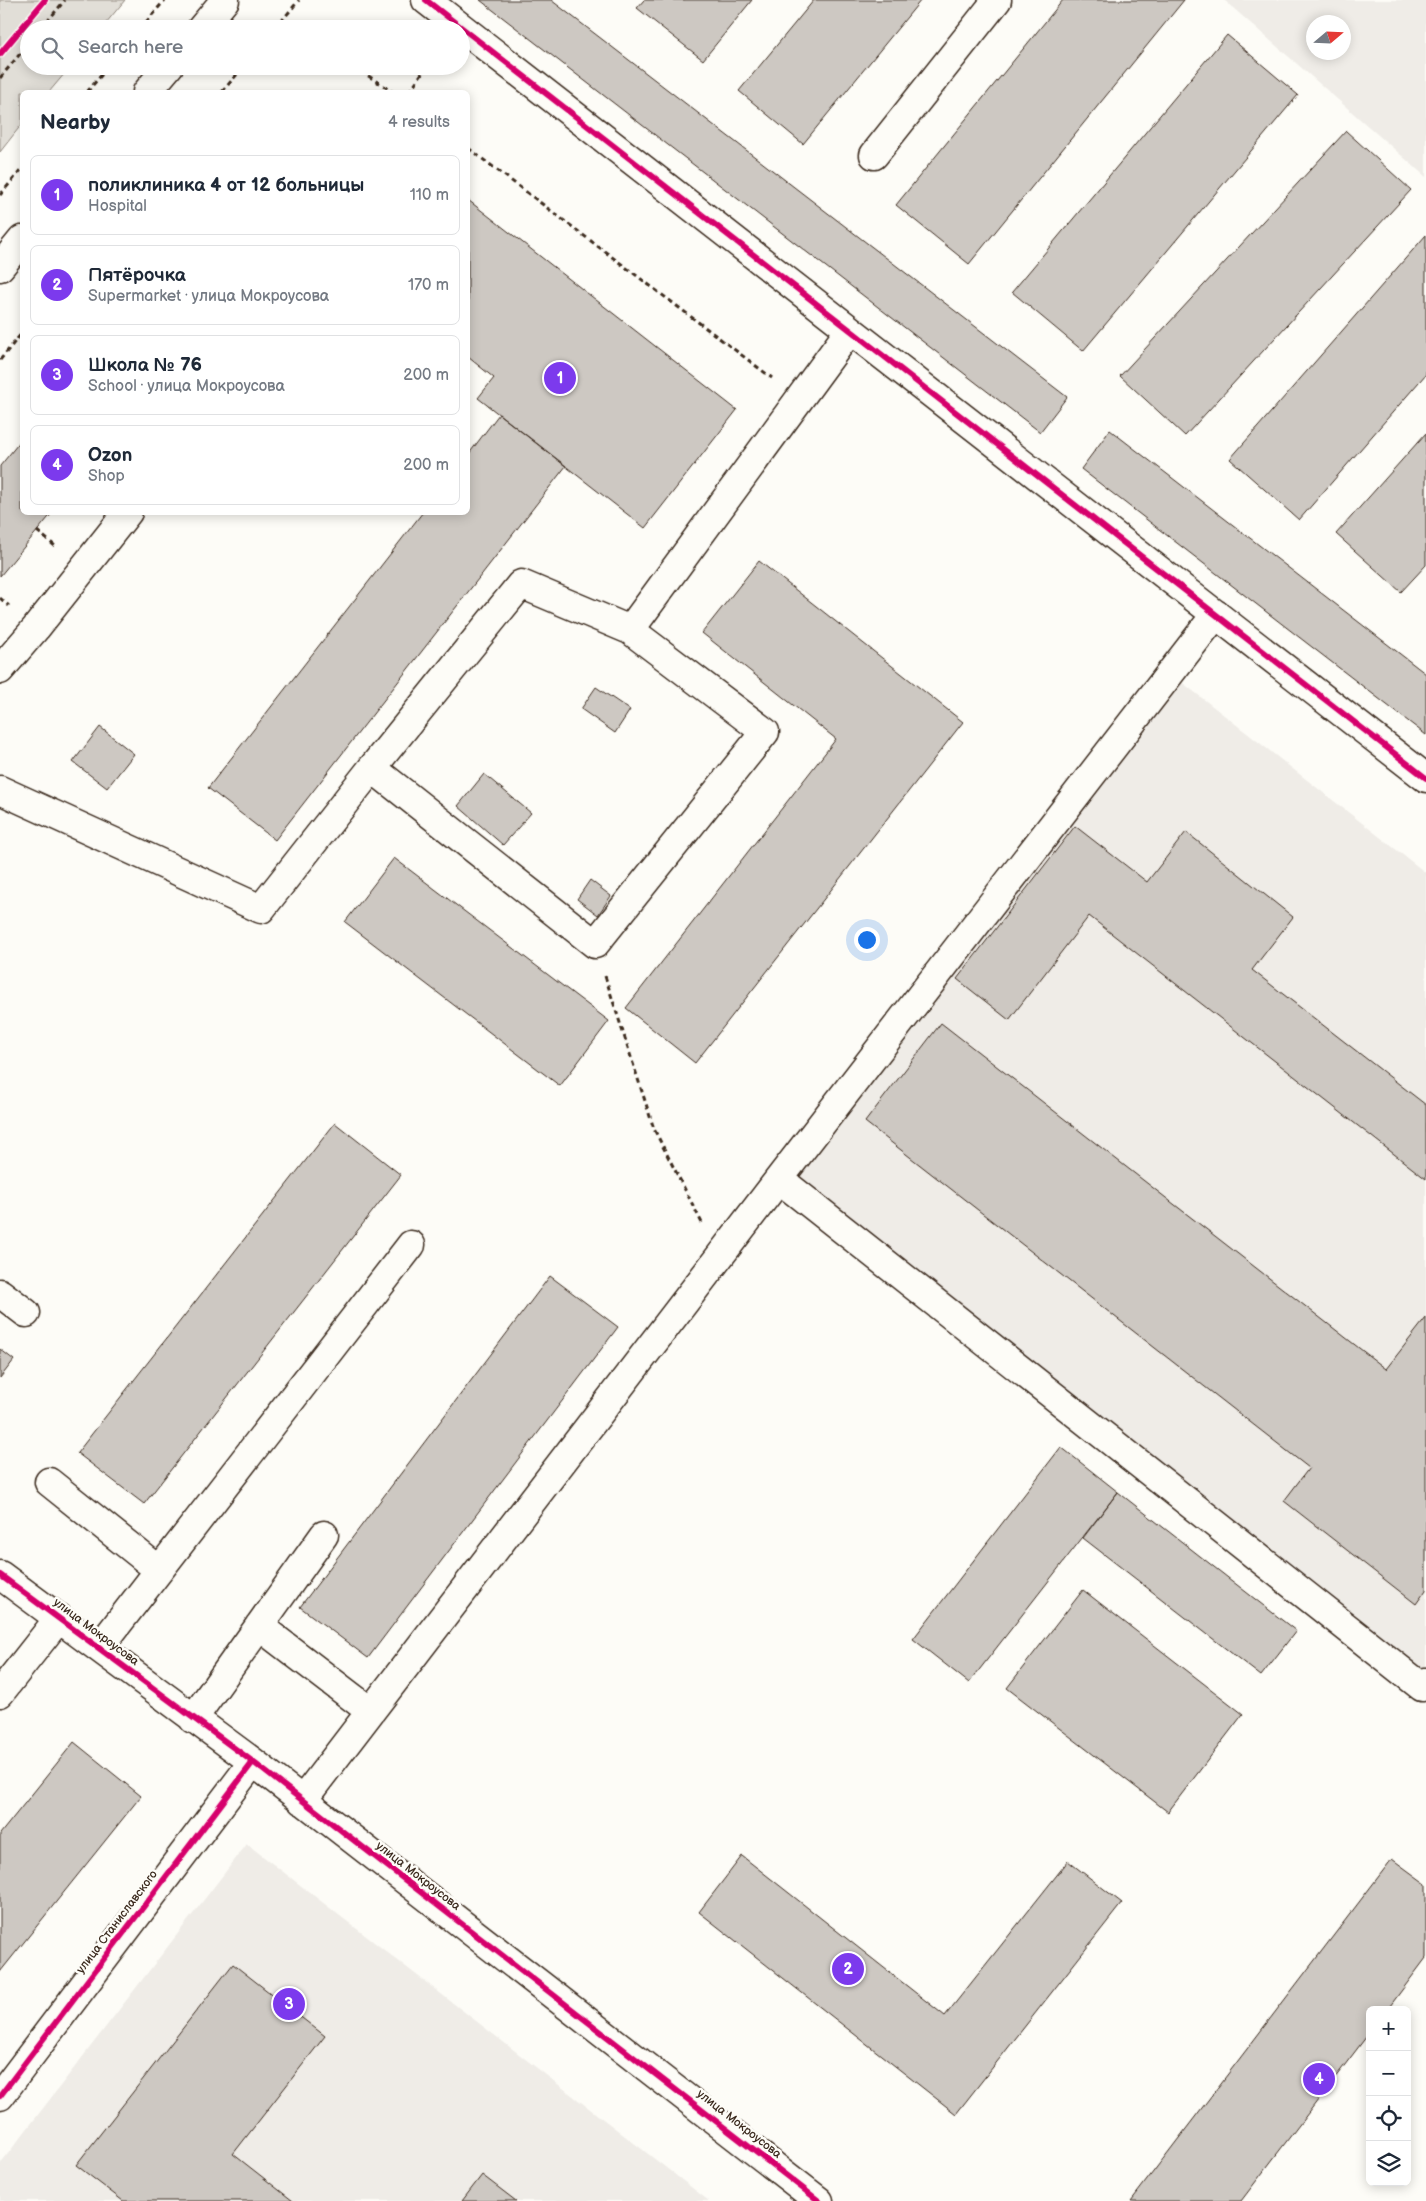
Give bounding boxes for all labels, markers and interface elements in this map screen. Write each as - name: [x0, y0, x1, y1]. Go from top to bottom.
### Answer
- north arrow: [1306, 15, 1351, 60]
- search box: [20, 20, 470, 75]
- icon: search: [38, 34, 66, 62]
- text: Search here: [78, 36, 183, 59]
- text: Nearby: [40, 110, 110, 135]
- text: 4 results: [388, 113, 450, 132]
- text: поликлиника 4 от 12 больницы: [88, 174, 365, 197]
- text: 1: [54, 186, 60, 205]
- text: 110 m: [410, 186, 449, 205]
- text: Hospital: [88, 197, 147, 216]
- text: Пятёрочка: [88, 264, 186, 287]
- text: 2: [52, 276, 62, 295]
- text: 170 m: [408, 276, 449, 295]
- text: Supermarket · улица Мокроусова: [88, 287, 329, 306]
- text: Школа № 76: [88, 354, 202, 377]
- pin: 1: [544, 359, 576, 397]
- text: 3: [52, 366, 62, 385]
- text: 200 m: [403, 366, 449, 385]
- text: School · улица Мокроусова: [88, 377, 285, 396]
- text: Ozon: [88, 444, 132, 467]
- text: 4: [52, 456, 62, 475]
- text: 200 m: [403, 456, 449, 475]
- text: Shop: [88, 467, 125, 486]
- your location: [854, 927, 880, 953]
- street label: улица Мокроусова: [50, 1595, 142, 1669]
- street label: улица Мокроусова: [373, 1838, 463, 1914]
- street label: улица Станиславского: [73, 1867, 161, 1977]
- pin: 2: [832, 1950, 864, 1988]
- pin: 3: [273, 1985, 305, 2023]
- map controls: [1366, 2006, 1411, 2186]
- button: +: [1366, 2006, 1411, 2051]
- button: −: [1366, 2051, 1411, 2096]
- pin: 4: [1303, 2060, 1335, 2098]
- street label: улица Мокроусова: [694, 2086, 784, 2162]
- button: locate: [1366, 2096, 1411, 2141]
- button: layers: [1366, 2141, 1411, 2186]

